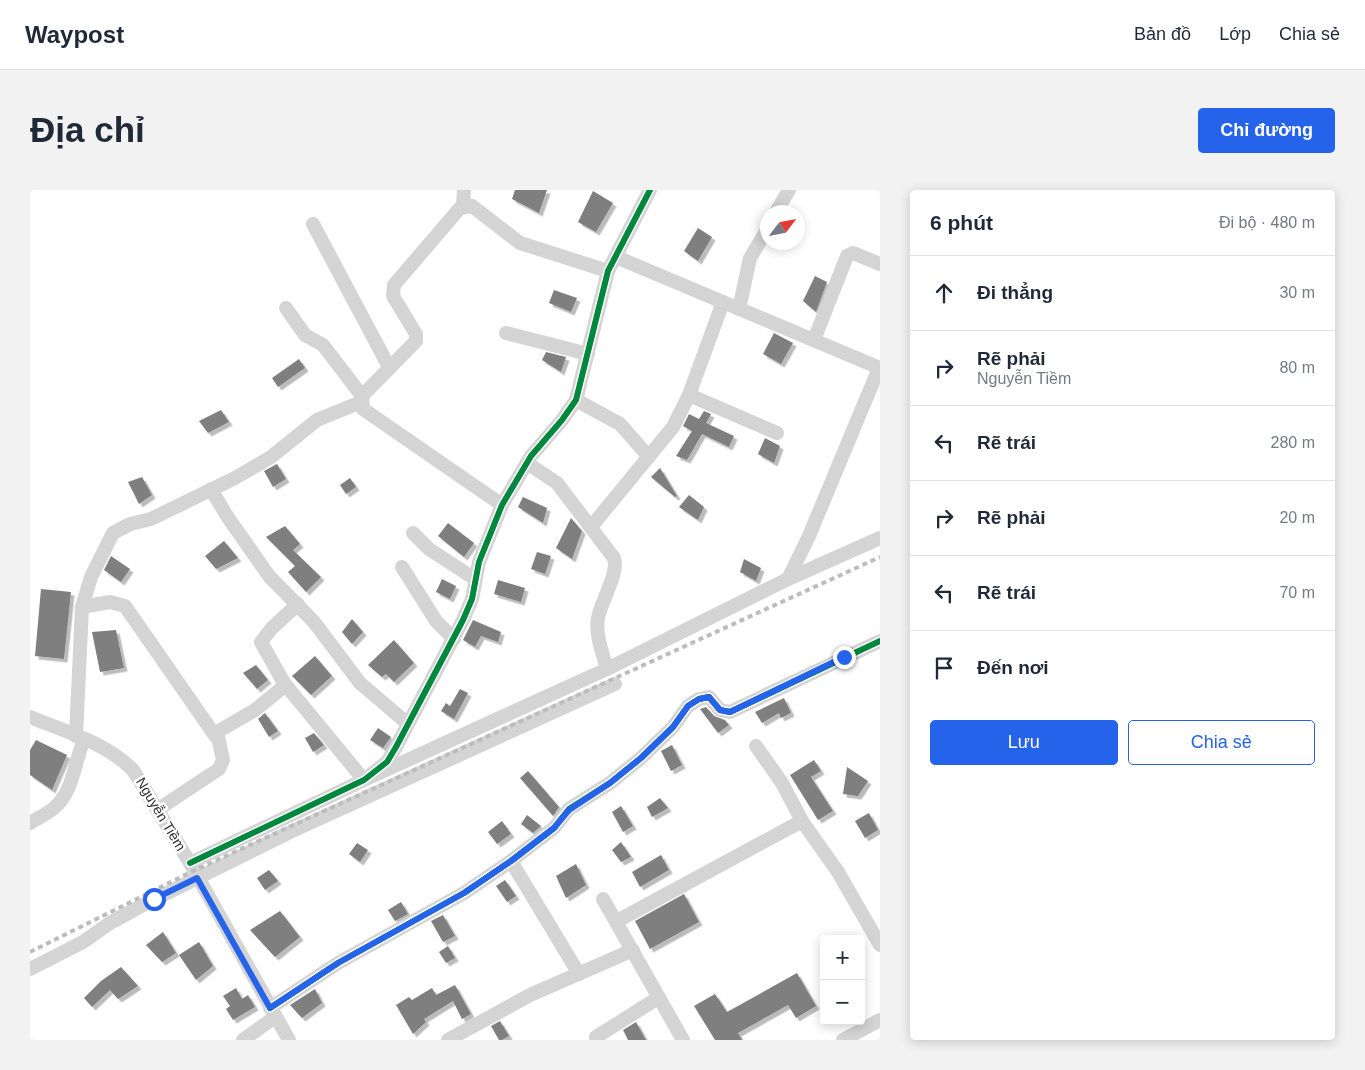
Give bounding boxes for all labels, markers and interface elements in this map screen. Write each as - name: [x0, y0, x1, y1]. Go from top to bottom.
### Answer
- text: Waypost: [25, 21, 124, 48]
- text: Bản đồ: [1134, 24, 1191, 44]
- text: Lớp: [1219, 24, 1251, 44]
- text: Chia sẻ: [1279, 24, 1340, 44]
- button: Chỉ đường: [1198, 108, 1335, 153]
- text: Địa chỉ: [30, 110, 145, 149]
- north arrow: [760, 205, 805, 250]
- text: 6 phút: [930, 211, 993, 234]
- text: Đi bộ · 480 m: [1219, 214, 1315, 231]
- icon: ahead: [930, 279, 958, 307]
- text: Đi thẳng: [977, 282, 1053, 303]
- text: 30 m: [1279, 284, 1315, 301]
- text: Rẽ phải: [977, 348, 1046, 369]
- icon: right: [930, 354, 958, 382]
- text: 80 m: [1279, 359, 1315, 376]
- text: Nguyễn Tiềm: [977, 370, 1071, 387]
- icon: left: [930, 429, 958, 457]
- text: Rẽ trái: [977, 432, 1036, 453]
- text: 280 m: [1271, 434, 1315, 451]
- icon: right: [930, 504, 958, 532]
- text: Rẽ phải: [977, 507, 1046, 528]
- text: 20 m: [1279, 509, 1315, 526]
- icon: left: [930, 579, 958, 607]
- text: Rẽ trái: [977, 582, 1036, 603]
- text: 70 m: [1279, 584, 1315, 601]
- route end: [833, 646, 856, 669]
- icon: arrive: [930, 654, 958, 682]
- text: Đến nơi: [977, 657, 1049, 678]
- button: Lưu: [930, 720, 1118, 765]
- button: Chia sẻ: [1128, 720, 1315, 765]
- street label: Nguyễn Tiềm: [133, 775, 189, 853]
- route start: [143, 888, 166, 911]
- map controls: [820, 935, 865, 1025]
- button: +: [820, 935, 865, 980]
- button: −: [820, 980, 865, 1025]

